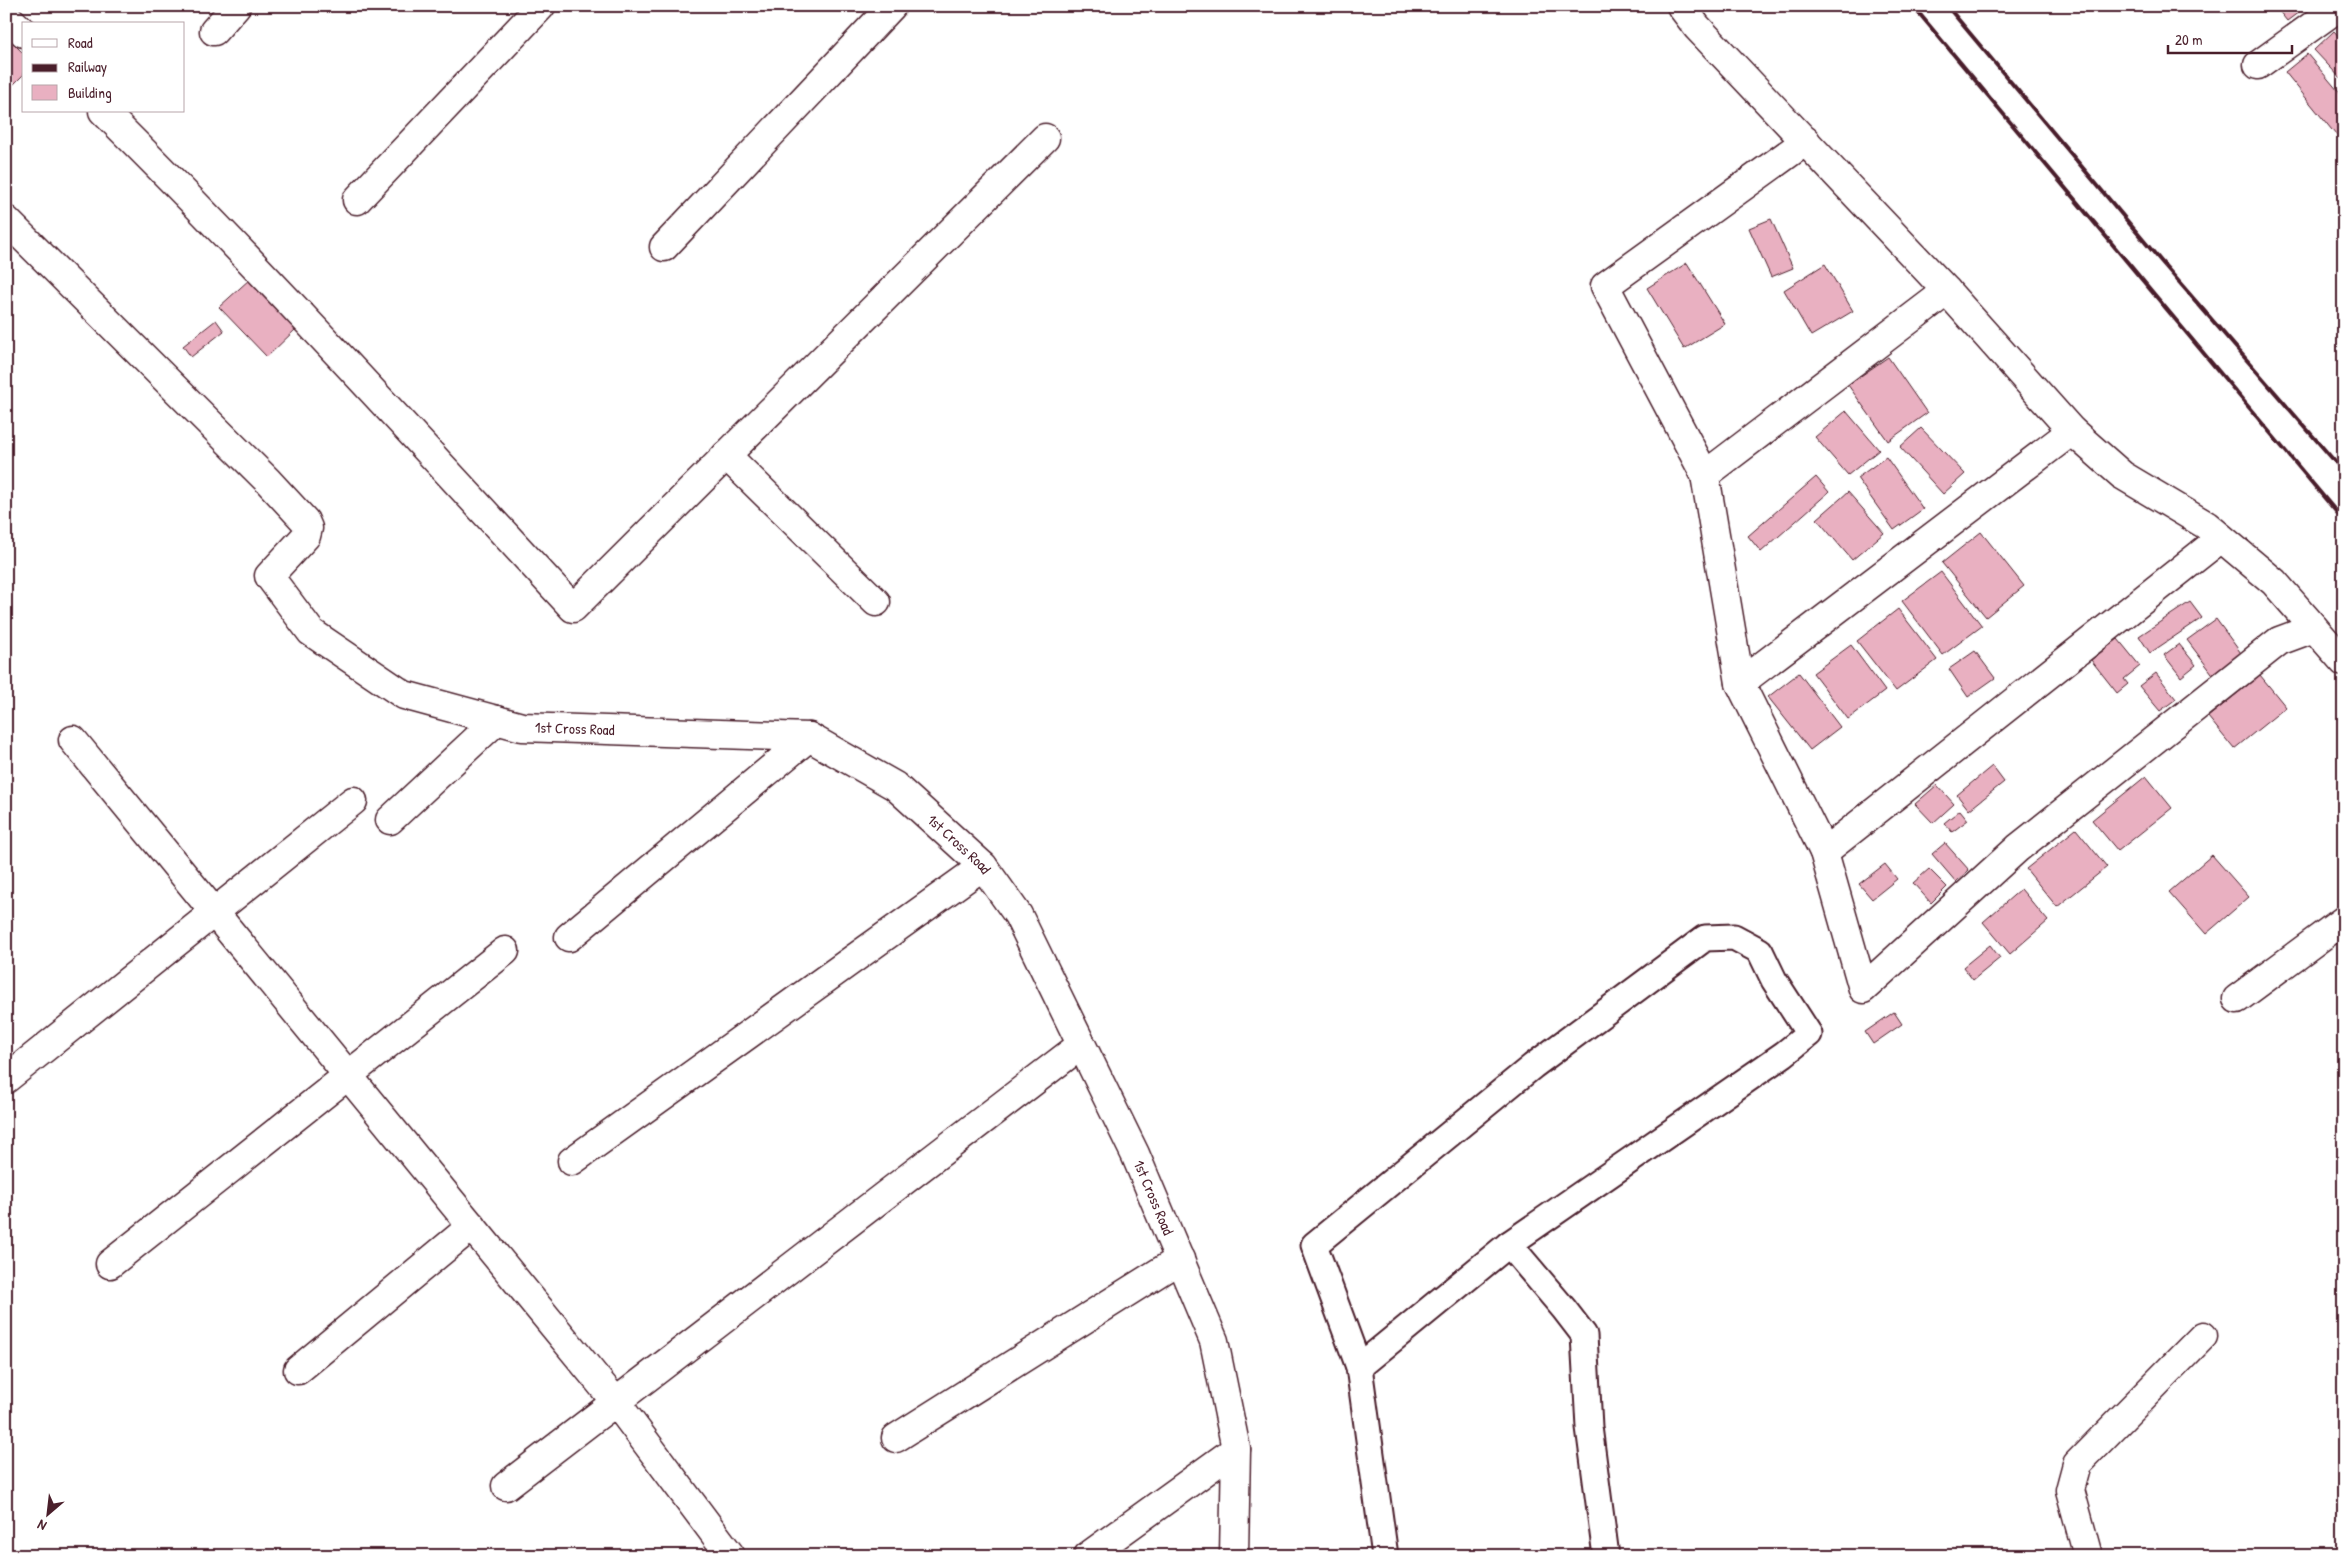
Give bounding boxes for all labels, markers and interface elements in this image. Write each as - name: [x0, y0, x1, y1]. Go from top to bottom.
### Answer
- legend: [22, 22, 185, 112]
- scale bar: [2168, 22, 2291, 54]
- text: 20 m: [2175, 29, 2202, 50]
- text: Road: [68, 32, 93, 53]
- text: Railway: [68, 56, 107, 77]
- text: Building: [68, 82, 112, 103]
- street label: 1st Cross Road: [535, 716, 615, 740]
- street label: 1st Cross Road: [923, 809, 996, 878]
- street label: 1st Cross Road: [1129, 1157, 1179, 1238]
- north arrow: [22, 1490, 72, 1540]
- text: N: [33, 1516, 49, 1536]

